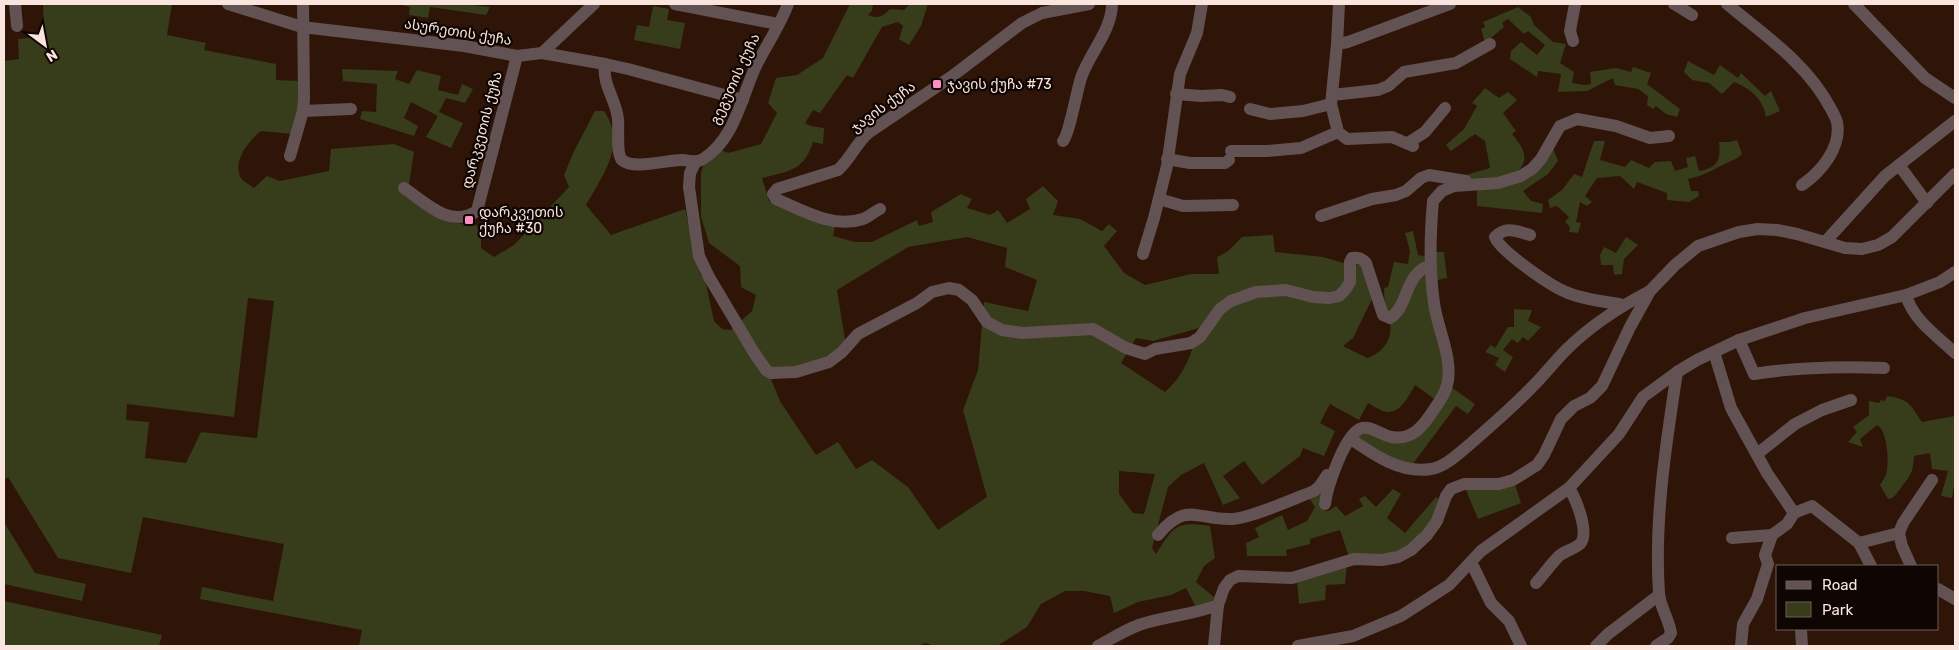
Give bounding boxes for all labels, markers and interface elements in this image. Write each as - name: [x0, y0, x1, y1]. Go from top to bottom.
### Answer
- street label: ასურეთის ქუჩა: [403, 15, 513, 49]
- north arrow: [20, 20, 70, 70]
- street label: გეგუთის ქუჩა: [706, 31, 764, 127]
- text: N: [43, 46, 60, 65]
- street label: დარკვეთის ქუჩა: [458, 70, 506, 190]
- place label: ჯავის ქუჩა #73: [947, 76, 1052, 93]
- street label: ჯავის ქუჩა: [847, 78, 919, 136]
- marker: ჯავის ქუჩა #73: [931, 78, 943, 90]
- place label: დარკვეთის ქუჩა #30: [479, 204, 563, 237]
- marker: დარკვეთის ქუჩა #30: [463, 214, 475, 226]
- legend: [1776, 565, 1939, 630]
- text: Road: [1822, 576, 1858, 594]
- text: Park: [1822, 601, 1853, 619]

